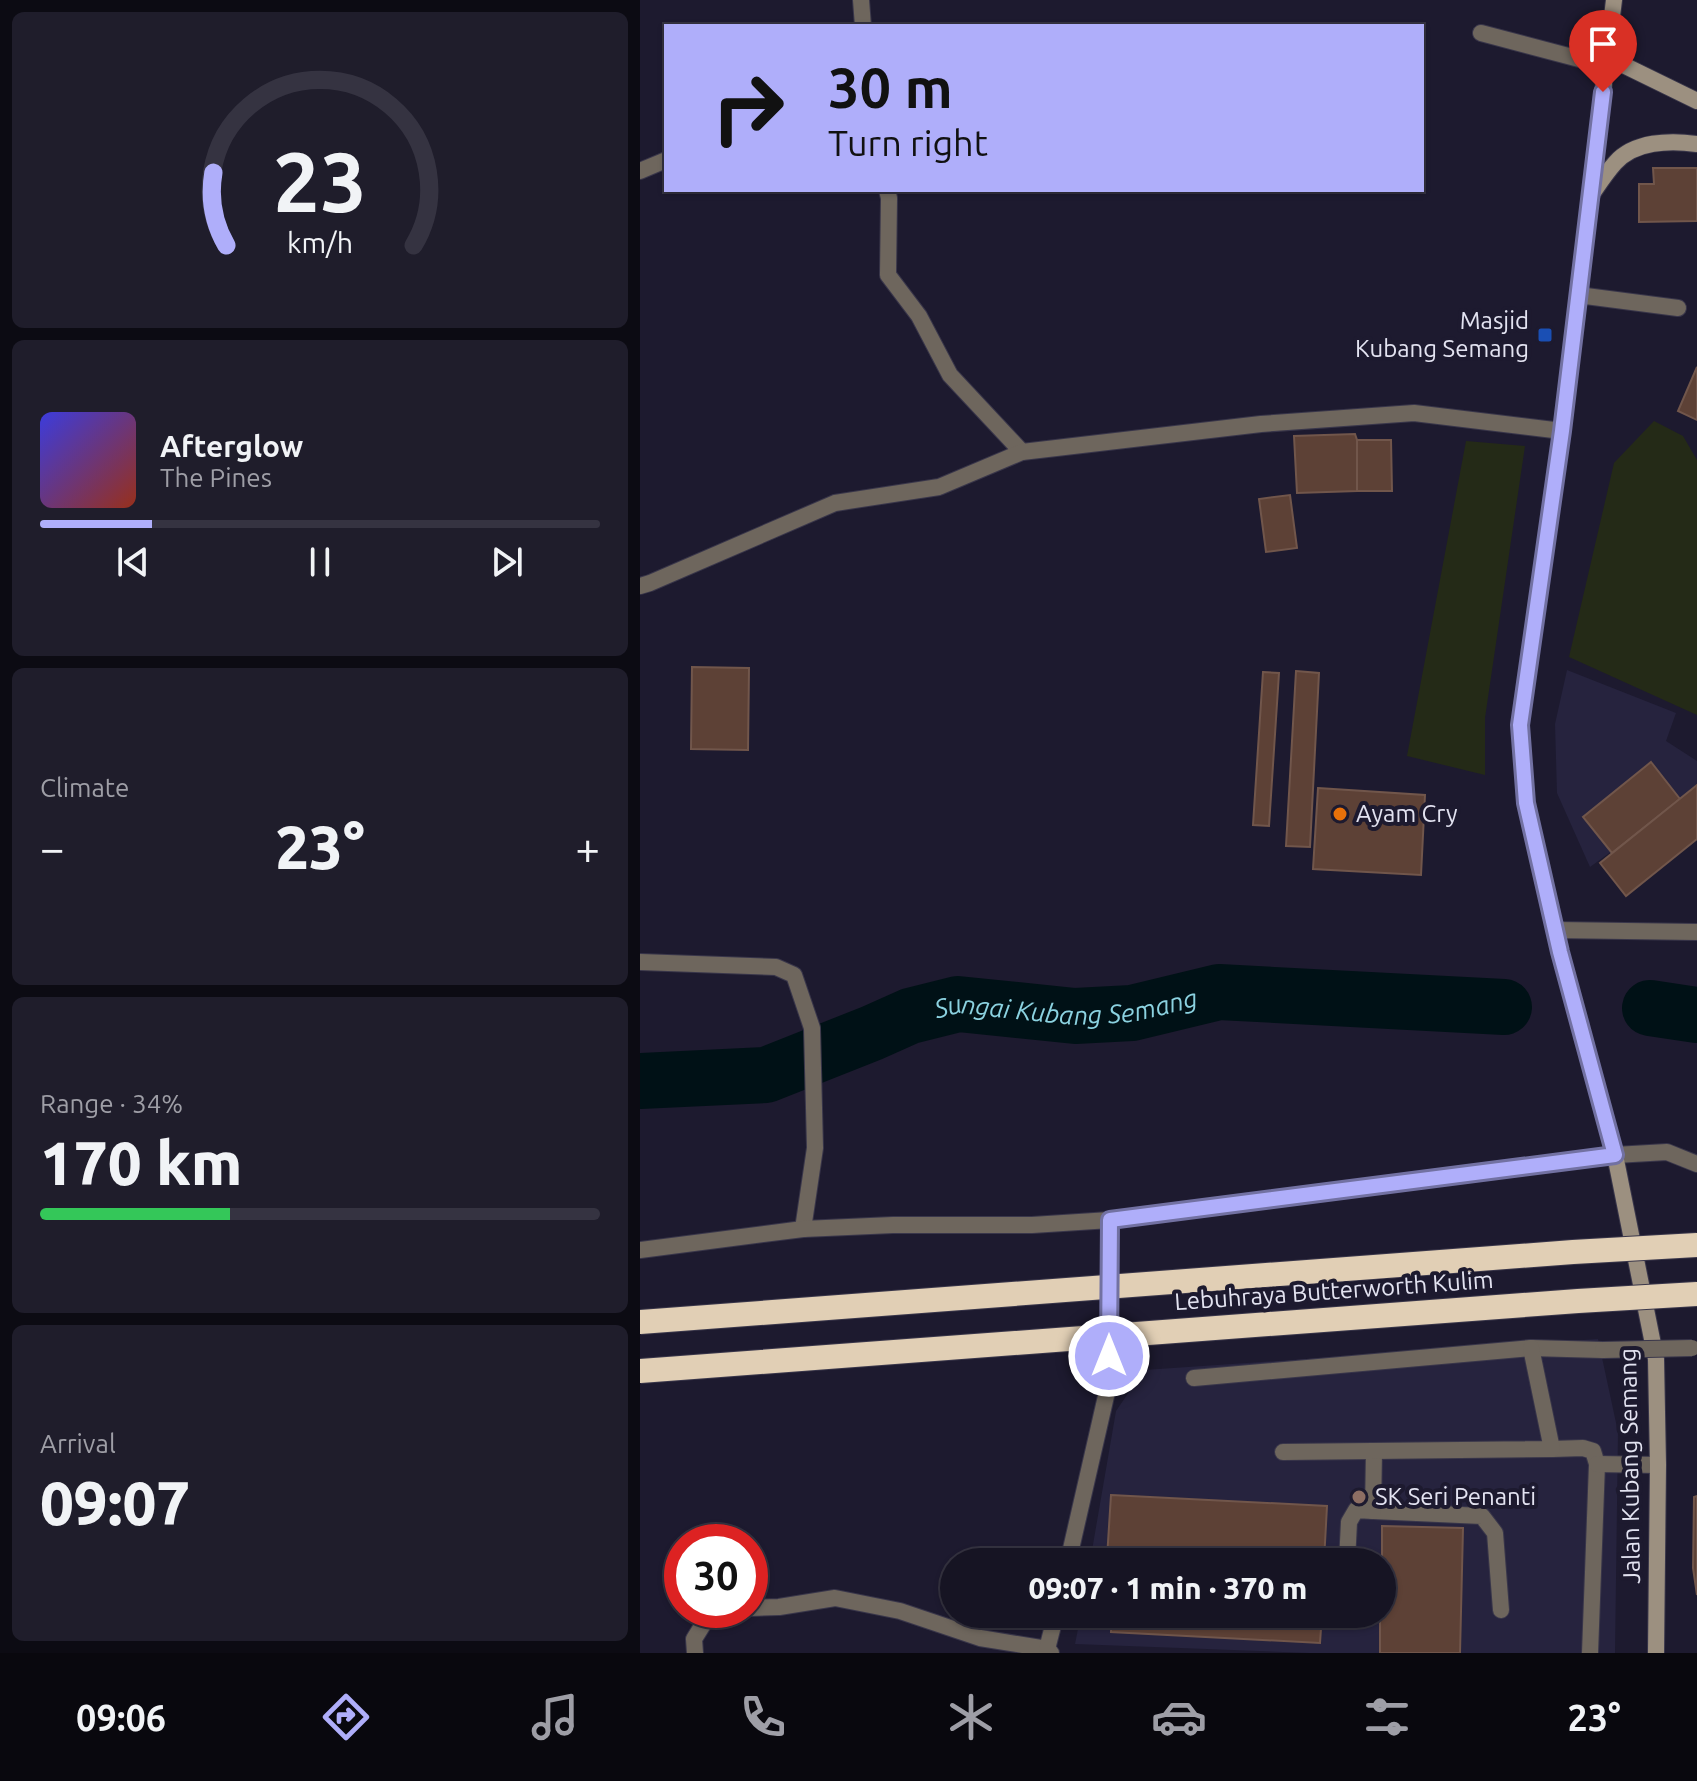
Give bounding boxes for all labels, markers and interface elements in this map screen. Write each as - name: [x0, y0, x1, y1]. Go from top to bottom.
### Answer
- pin: [1569, 10, 1637, 92]
- icon: arrive: [1581, 22, 1625, 66]
- icon: right: [696, 56, 800, 160]
- text: 30 m: [828, 56, 953, 119]
- text: Turn right: [828, 122, 988, 163]
- text: 23: [273, 134, 367, 228]
- text: km/h: [287, 226, 353, 258]
- place label: Masjid Kubang Semang: [1355, 307, 1529, 362]
- marker: Masjid Kubang Semang: [1536, 326, 1554, 344]
- text: Afterglow: [160, 429, 303, 463]
- text: The Pines: [160, 463, 272, 492]
- icon: previous: [111, 540, 155, 584]
- icon: pause: [298, 540, 342, 584]
- icon: next: [485, 540, 529, 584]
- text: Climate: [40, 773, 129, 802]
- place label: Ayam Cry: [1356, 800, 1458, 827]
- marker: Ayam Cry: [1331, 805, 1349, 823]
- text: 23°: [275, 813, 365, 880]
- text: −: [40, 823, 65, 872]
- text: +: [575, 823, 600, 872]
- water label: Sungai Kubang Semang: [930, 983, 1200, 1030]
- text: Range · 34%: [40, 1089, 183, 1118]
- text: 170 km: [40, 1129, 242, 1196]
- street label: Lebuhraya Butterworth Kulim: [1174, 1266, 1494, 1315]
- position arrow: [1067, 1314, 1151, 1398]
- street label: Jalan Kubang Semang: [1614, 1348, 1645, 1584]
- text: Arrival: [40, 1429, 116, 1458]
- text: 09:07: [40, 1469, 190, 1536]
- place label: SK Seri Penanti: [1375, 1483, 1536, 1510]
- marker: SK Seri Penanti: [1350, 1488, 1368, 1506]
- speed limit sign: 30: [664, 1524, 768, 1628]
- text: 09:07 · 1 min · 370 m: [1029, 1571, 1307, 1605]
- icon: directions: [318, 1689, 374, 1745]
- icon: music: [527, 1689, 583, 1745]
- icon: phone: [735, 1689, 791, 1745]
- icon: climate: [943, 1689, 999, 1745]
- icon: car: [1151, 1689, 1207, 1745]
- icon: filters: [1359, 1689, 1415, 1745]
- text: 09:06: [76, 1697, 166, 1738]
- text: 23°: [1567, 1697, 1621, 1738]

